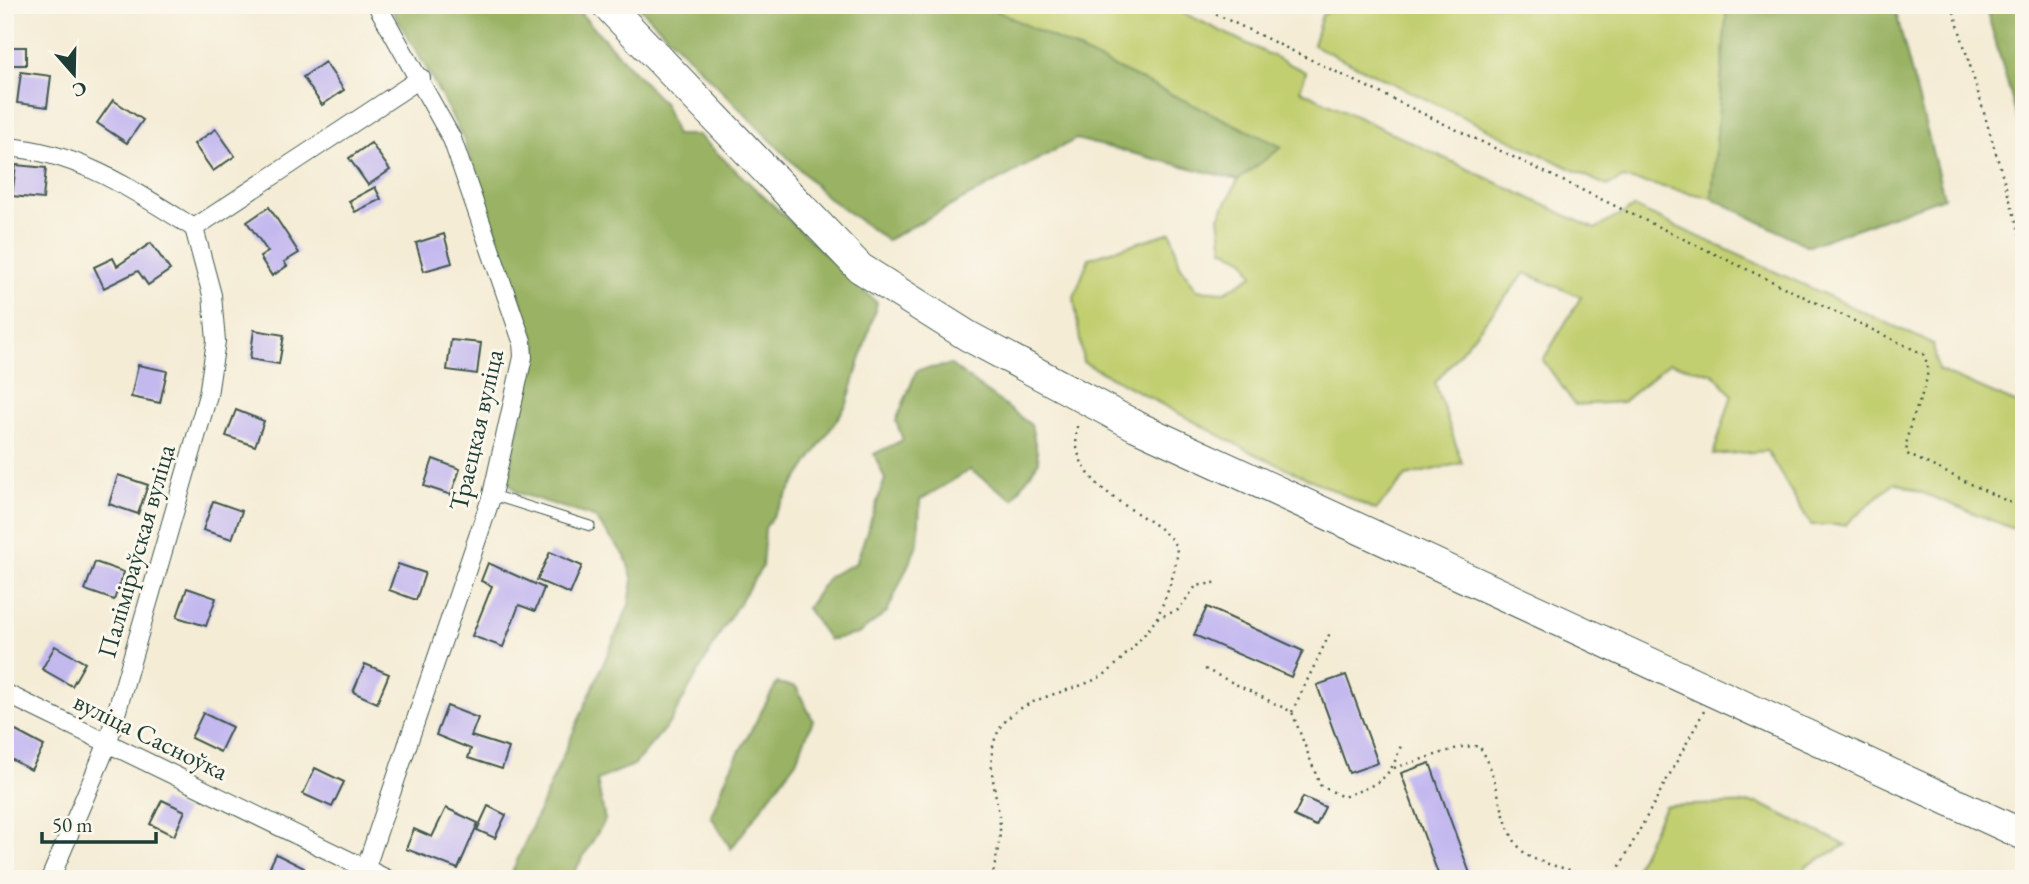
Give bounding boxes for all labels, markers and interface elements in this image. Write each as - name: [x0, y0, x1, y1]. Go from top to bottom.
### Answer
- north arrow: [38, 38, 108, 108]
- text: С: [69, 75, 90, 104]
- street label: Траецкая вуліца: [441, 345, 511, 514]
- street label: Паліміраўская вуліца: [89, 440, 183, 662]
- street label: вуліца Сасноўка: [68, 684, 234, 788]
- scale bar: [42, 800, 156, 844]
- text: 50 m: [52, 811, 93, 838]

